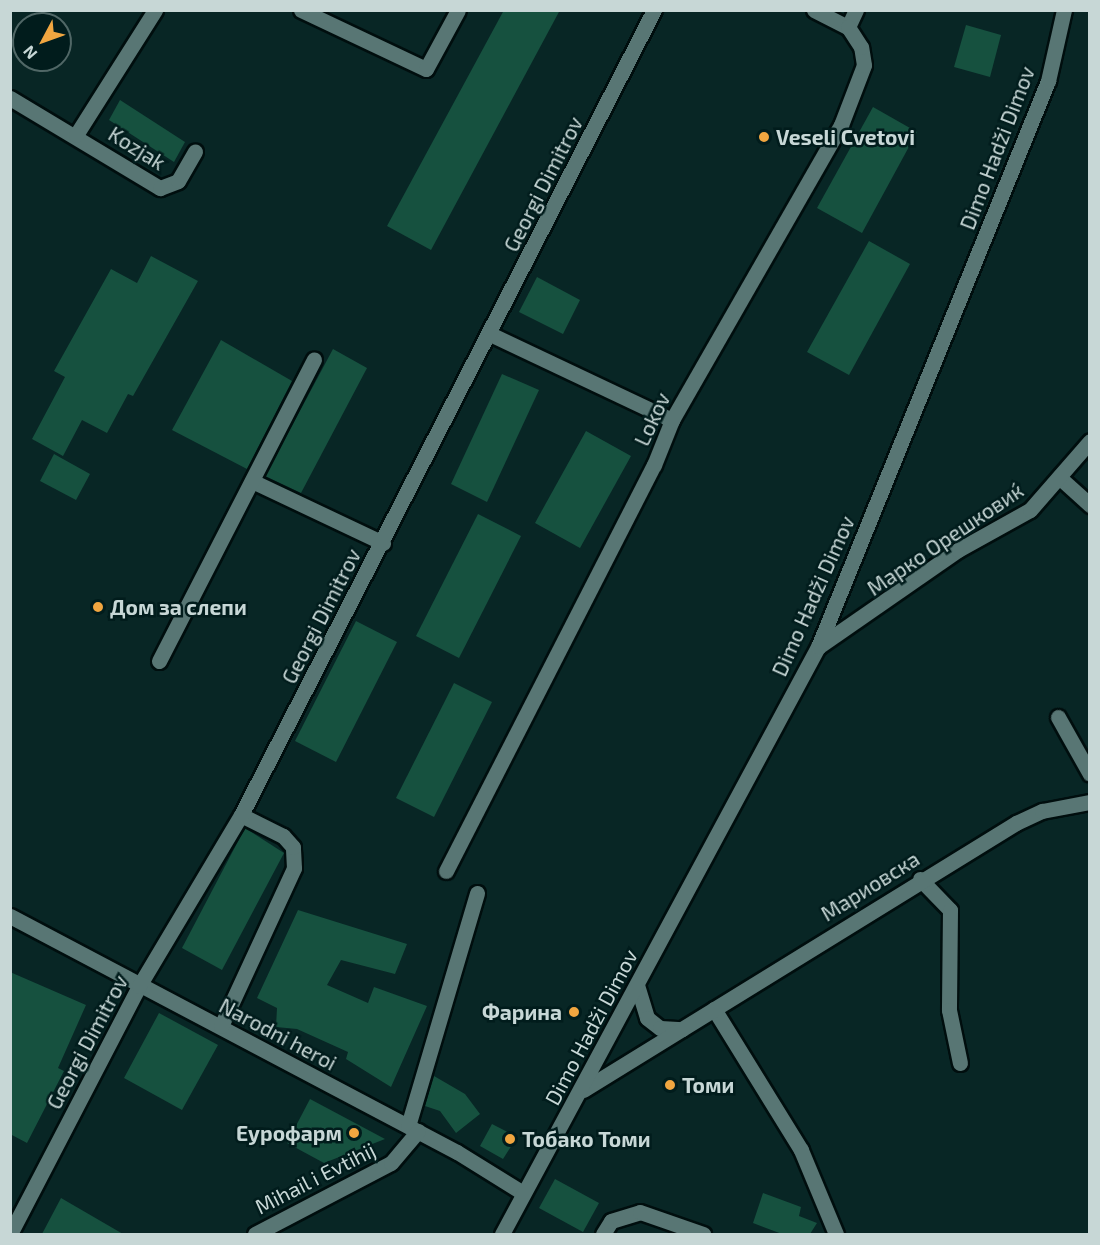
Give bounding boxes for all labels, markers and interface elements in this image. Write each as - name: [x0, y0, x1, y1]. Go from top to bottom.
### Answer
- north arrow: [12, 12, 72, 72]
- text: N: [19, 42, 41, 63]
- street label: Dimo Hadži Dimov: [954, 63, 1040, 233]
- street label: Georgi Dimitrov: [498, 112, 588, 256]
- street label: Kozjak: [104, 121, 170, 175]
- place label: Veseli Cvetovi: [776, 124, 915, 150]
- marker: Veseli Cvetovi: [757, 130, 771, 144]
- street label: Lokov: [629, 388, 675, 450]
- street label: Марко Орешковиќ: [862, 477, 1028, 601]
- street label: Dimo Hadži Dimov: [766, 512, 860, 680]
- street label: Georgi Dimitrov: [276, 544, 366, 688]
- place label: Дом за слепи: [110, 594, 247, 620]
- marker: Дом за слепи: [91, 600, 105, 614]
- street label: Мариовска: [816, 846, 924, 926]
- street label: Dimo Hadži Dimov: [539, 945, 643, 1109]
- street label: Georgi Dimitrov: [41, 971, 133, 1113]
- street label: Narodni heroi: [215, 993, 341, 1075]
- place label: Фарина: [482, 999, 562, 1025]
- marker: Фарина: [567, 1005, 581, 1019]
- place label: Томи: [682, 1072, 734, 1098]
- marker: Томи: [663, 1078, 677, 1092]
- place label: Еурофарм: [236, 1120, 342, 1146]
- marker: Еурофарм: [347, 1126, 361, 1140]
- place label: Тобако Томи: [522, 1126, 650, 1152]
- marker: Тобако Томи: [503, 1132, 517, 1146]
- street label: Mihail i Evtihij: [250, 1137, 380, 1219]

